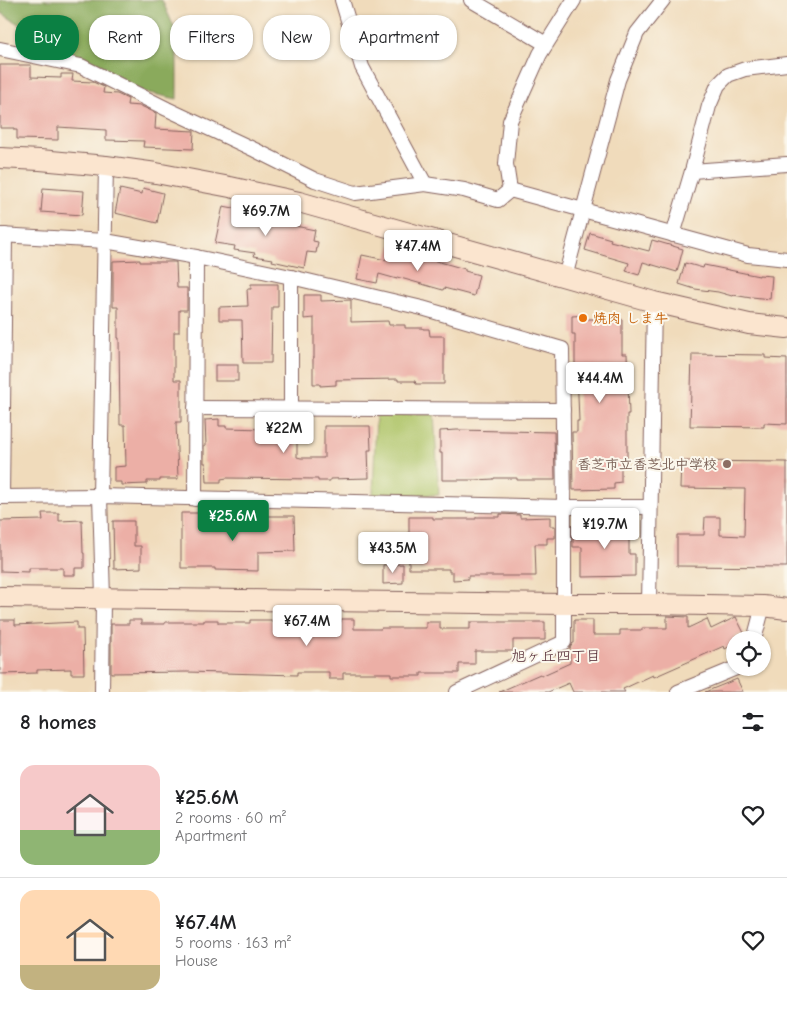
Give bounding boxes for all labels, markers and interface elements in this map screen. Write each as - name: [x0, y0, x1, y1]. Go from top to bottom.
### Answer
- chip: Buy: [15, 15, 79, 60]
- chip: Rent: [89, 15, 160, 60]
- chip: Filters: [170, 15, 253, 60]
- chip: New: [263, 15, 330, 60]
- chip: Apartment: [340, 15, 457, 60]
- pin: ¥69.7M: [225, 194, 307, 237]
- text: ¥69.7M: [242, 202, 290, 220]
- pin: ¥47.4M: [377, 230, 459, 272]
- text: ¥47.4M: [395, 237, 441, 255]
- place label: 焼肉 しま牛: [593, 310, 668, 327]
- marker: 焼肉 しま牛: [577, 312, 589, 324]
- pin: ¥44.4M: [559, 362, 641, 404]
- text: ¥44.4M: [577, 369, 623, 387]
- pin: ¥22M: [254, 412, 314, 454]
- text: ¥22M: [266, 419, 302, 437]
- place label: 香芝市立香芝北中学校: [577, 456, 717, 473]
- marker: 香芝市立香芝北中学校: [721, 458, 733, 470]
- pin: ¥25.6M: [192, 500, 274, 542]
- text: ¥25.6M: [209, 507, 257, 525]
- pin: ¥19.7M: [564, 508, 646, 550]
- text: ¥19.7M: [582, 515, 628, 533]
- pin: ¥43.5M: [352, 532, 434, 574]
- text: ¥43.5M: [369, 539, 417, 557]
- pin: ¥67.4M: [266, 604, 348, 647]
- text: ¥67.4M: [284, 612, 330, 630]
- map controls: [726, 631, 771, 676]
- button: locate: [726, 631, 771, 676]
- district label: 旭ヶ丘四丁目: [511, 647, 601, 665]
- icon: filters: [739, 708, 767, 736]
- text: 8 homes: [20, 710, 96, 734]
- icon: home: [60, 785, 120, 845]
- text: ¥25.6M: [175, 785, 239, 809]
- icon: heart: [739, 801, 767, 829]
- text: 2 rooms · 60 m²: [175, 809, 286, 827]
- text: Apartment: [175, 827, 247, 845]
- icon: home: [60, 910, 120, 970]
- text: ¥67.4M: [175, 910, 236, 934]
- icon: heart: [739, 926, 767, 954]
- text: 5 rooms · 163 m²: [175, 934, 291, 952]
- text: House: [175, 952, 218, 970]

